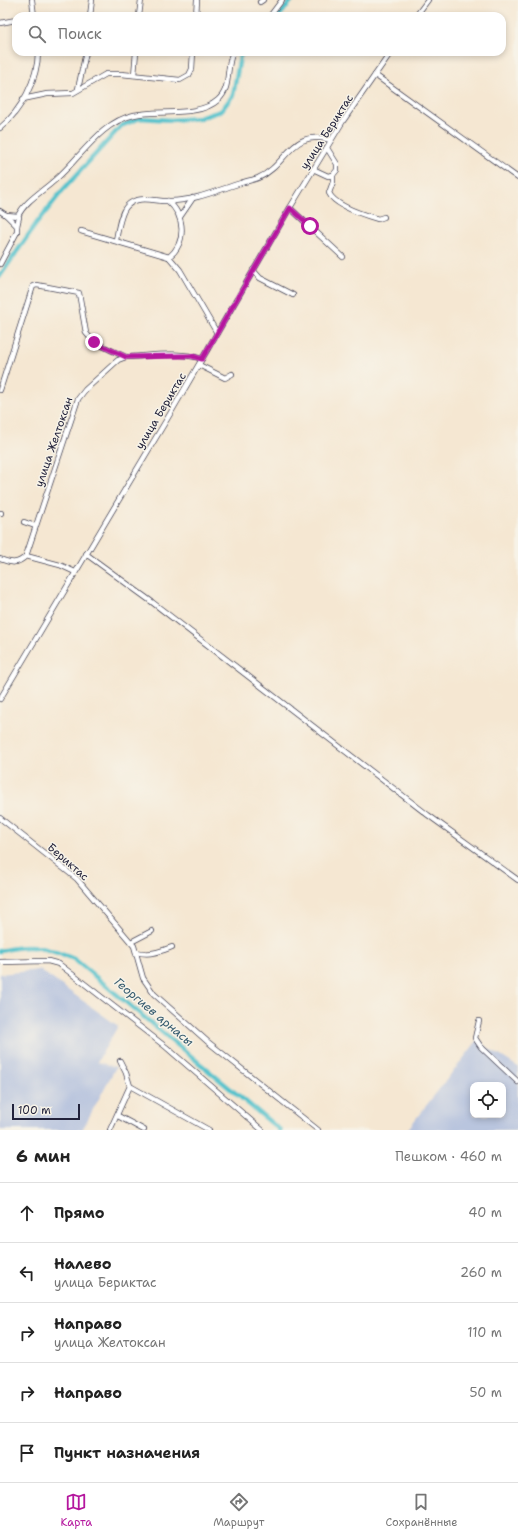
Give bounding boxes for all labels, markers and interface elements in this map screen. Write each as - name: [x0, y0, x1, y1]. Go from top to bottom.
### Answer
- search box: [12, 12, 506, 56]
- icon: search: [26, 23, 48, 45]
- text: Поиск: [58, 24, 102, 44]
- street label: улица Бериктас: [297, 91, 357, 172]
- route start: [301, 217, 319, 235]
- route end: [85, 333, 103, 351]
- street label: улица Бериктас: [132, 370, 190, 452]
- street label: улица Желтоксан: [32, 395, 76, 489]
- street label: Бериктас: [44, 840, 92, 884]
- water label: Георгиев арнасы: [111, 974, 197, 1050]
- map controls: [470, 1082, 506, 1118]
- button: locate: [470, 1082, 506, 1118]
- scale bar: [12, 1102, 80, 1121]
- text: 100 m: [18, 1103, 51, 1118]
- text: 6 мин: [16, 1145, 71, 1167]
- text: Пешком · 460 m: [395, 1148, 502, 1165]
- icon: ahead: [16, 1202, 38, 1224]
- text: Прямо: [54, 1203, 104, 1223]
- text: 40 m: [468, 1204, 502, 1221]
- text: Налево: [54, 1254, 112, 1274]
- icon: left: [16, 1262, 38, 1284]
- text: 260 m: [460, 1264, 502, 1281]
- text: улица Бериктас: [54, 1274, 157, 1291]
- text: Направо: [54, 1314, 122, 1334]
- icon: right: [16, 1322, 38, 1344]
- text: 110 m: [467, 1324, 502, 1341]
- text: улица Желтоксан: [54, 1334, 166, 1351]
- icon: right: [16, 1382, 38, 1404]
- text: Направо: [54, 1383, 122, 1403]
- text: 50 m: [469, 1384, 502, 1401]
- icon: arrive: [16, 1442, 38, 1464]
- text: Пункт назначения: [54, 1443, 200, 1463]
- tab: Карта: [61, 1491, 92, 1530]
- tab: Маршрут: [213, 1491, 264, 1530]
- tab: Сохранённые: [386, 1491, 457, 1530]

